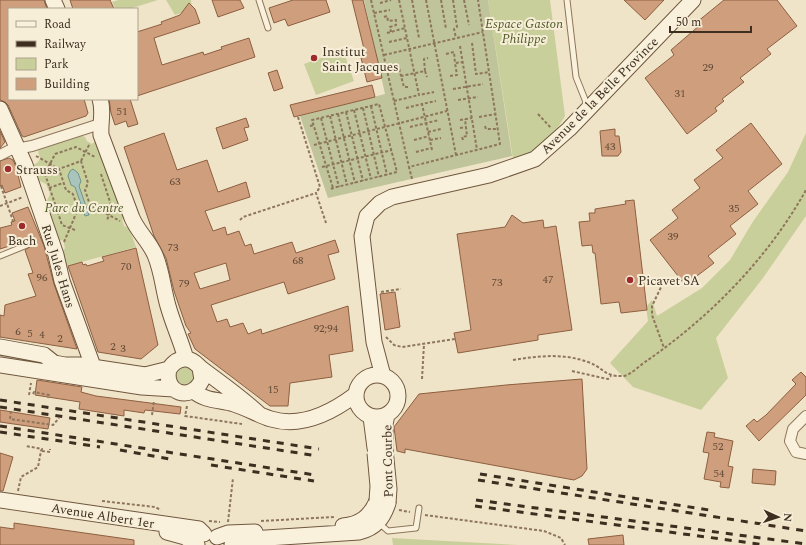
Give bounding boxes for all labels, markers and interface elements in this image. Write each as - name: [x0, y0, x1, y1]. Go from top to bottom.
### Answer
- legend: [8, 8, 138, 100]
- scale bar: [670, 8, 751, 34]
- text: 50 m: [676, 13, 701, 32]
- park label: Espace Gaston Philippe: [485, 14, 563, 49]
- text: Road: [44, 15, 71, 34]
- street label: Avenue de la Belle Province: [536, 32, 663, 159]
- text: Railway: [44, 35, 87, 54]
- place label: Institut Saint Jacques: [322, 42, 399, 77]
- marker: Institut Saint Jacques: [309, 53, 319, 63]
- text: Park: [44, 55, 69, 74]
- house number: 29: [703, 59, 714, 76]
- text: Building: [44, 75, 90, 94]
- house number: 31: [675, 85, 686, 102]
- house number: 51: [117, 103, 128, 120]
- house number: 43: [605, 138, 616, 155]
- place label: Strauss: [16, 160, 58, 180]
- marker: Strauss: [3, 164, 13, 174]
- house number: 63: [170, 173, 181, 190]
- park label: Parc du Centre: [44, 198, 124, 218]
- house number: 35: [729, 200, 740, 217]
- marker: Bach: [17, 221, 27, 231]
- street label: Rue Jules Hans: [36, 222, 80, 311]
- house number: 39: [668, 228, 679, 245]
- place label: Bach: [8, 231, 37, 251]
- house number: 73: [168, 239, 179, 256]
- house number: 68: [293, 252, 304, 269]
- house number: 70: [121, 258, 132, 275]
- house number: 96: [37, 269, 48, 286]
- house number: 47: [543, 271, 554, 288]
- place label: Picavet SA: [638, 271, 700, 291]
- house number: 73: [492, 274, 503, 291]
- house number: 79: [179, 275, 190, 292]
- marker: Picavet SA: [625, 275, 635, 285]
- house number: 92;94: [314, 320, 339, 337]
- house number: 6: [15, 323, 21, 340]
- house number: 5: [27, 325, 33, 342]
- house number: 4: [39, 326, 45, 343]
- house number: 2: [57, 330, 63, 347]
- house number: 2: [110, 338, 116, 355]
- house number: 3: [120, 340, 126, 357]
- house number: 15: [268, 381, 279, 398]
- street label: Pont Courbe: [377, 424, 399, 498]
- house number: 52: [713, 438, 724, 455]
- house number: 54: [714, 465, 725, 482]
- north arrow: [758, 497, 798, 537]
- street label: Avenue Albert 1er: [50, 498, 156, 534]
- text: N: [779, 513, 796, 522]

